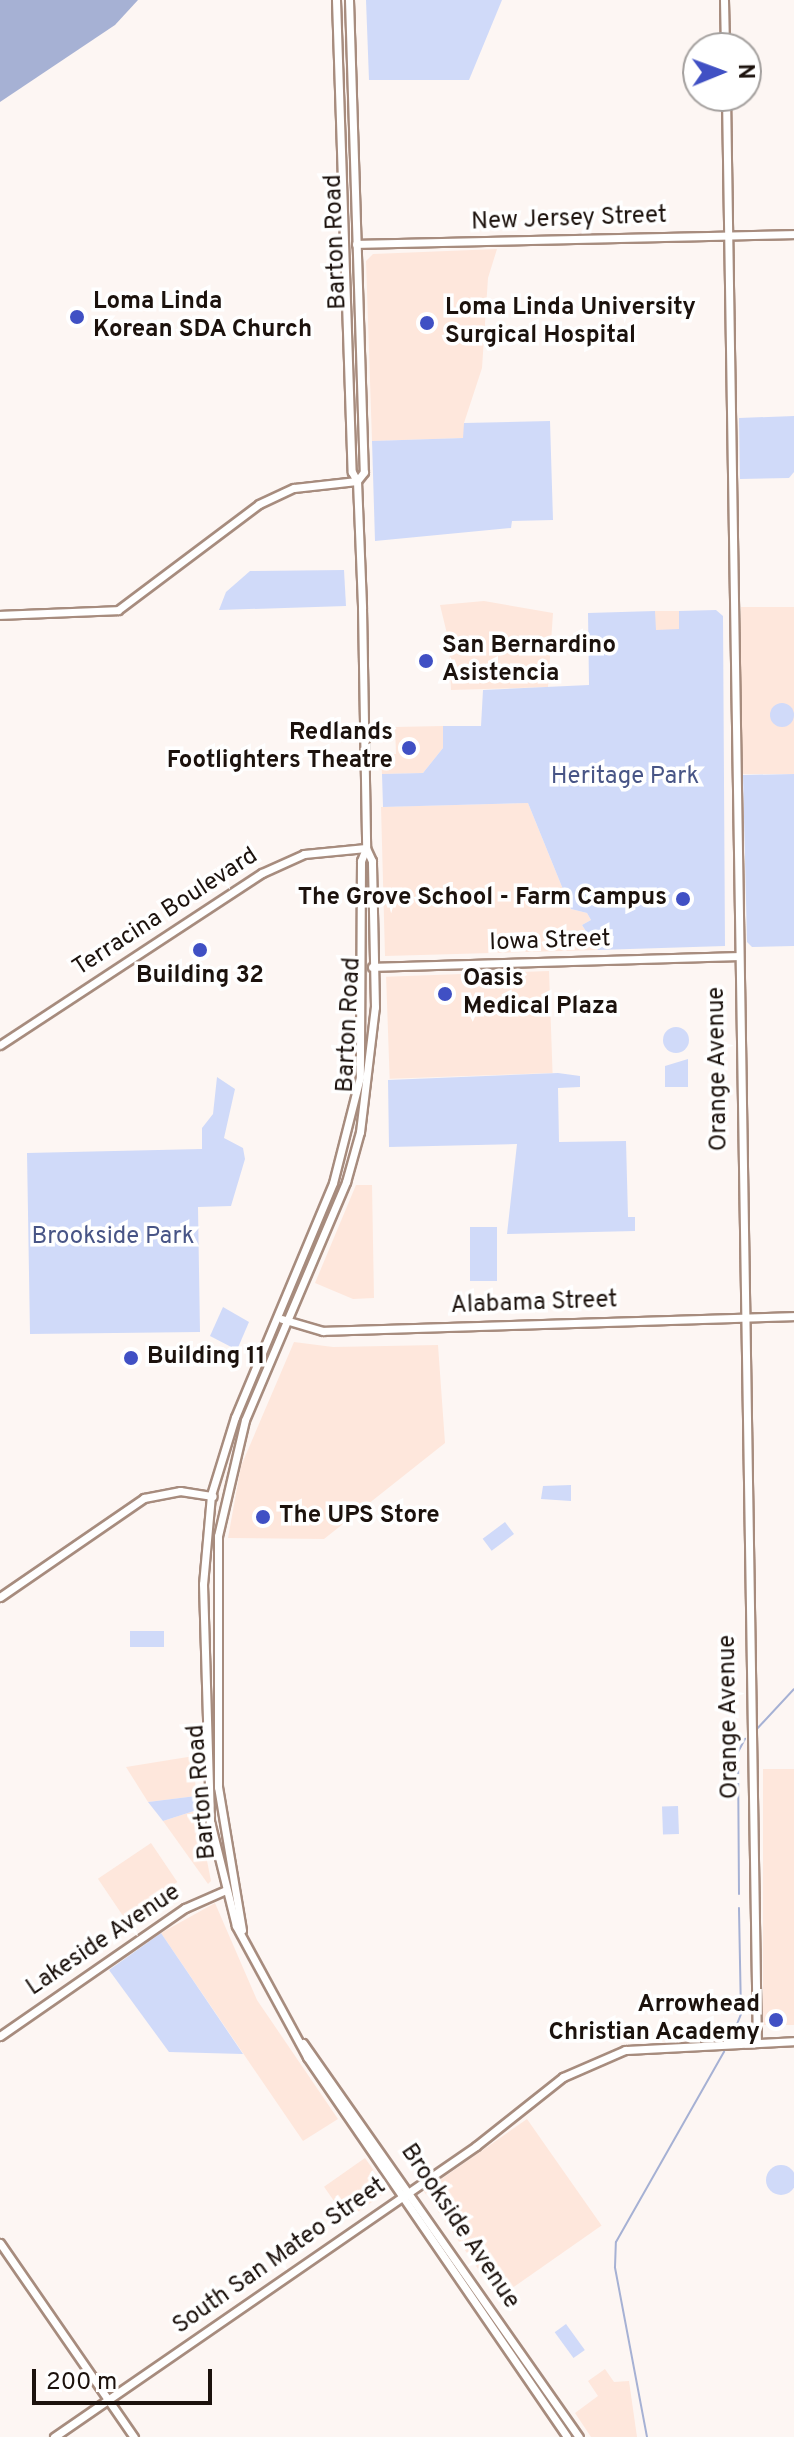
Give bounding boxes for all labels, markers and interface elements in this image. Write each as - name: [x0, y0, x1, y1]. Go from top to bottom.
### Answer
- north arrow: [682, 32, 762, 112]
- text: N: [731, 63, 758, 80]
- street label: Barton Road: [320, 174, 354, 310]
- street label: New Jersey Street: [471, 202, 667, 238]
- place label: Loma Linda Korean SDA Church: [93, 289, 313, 345]
- place label: Loma Linda University Surgical Hospital: [445, 295, 696, 351]
- marker: Loma Linda Korean SDA Church: [68, 308, 86, 326]
- marker: Loma Linda University Surgical Hospital: [416, 312, 438, 334]
- place label: San Bernardino Asistencia: [442, 633, 616, 689]
- marker: San Bernardino Asistencia: [417, 652, 435, 670]
- place label: Redlands Footlighters Theatre: [167, 720, 393, 776]
- marker: Redlands Footlighters Theatre: [400, 739, 418, 757]
- park label: Heritage Park: [551, 764, 699, 792]
- street label: Terracina Boulevard: [68, 842, 264, 984]
- place label: The Grove School - Farm Campus: [298, 885, 667, 913]
- marker: The Grove School - Farm Campus: [674, 890, 692, 908]
- street label: Iowa Street: [489, 925, 611, 959]
- marker: Building 32: [191, 941, 209, 959]
- street label: Barton Road: [332, 957, 368, 1093]
- place label: Building 32: [136, 963, 264, 991]
- place label: Oasis Medical Plaza: [463, 966, 618, 1022]
- marker: Oasis Medical Plaza: [434, 983, 456, 1005]
- street label: Orange Avenue: [703, 986, 735, 1152]
- park label: Brookside Park: [32, 1224, 194, 1252]
- street label: Alabama Street: [450, 1287, 618, 1321]
- place label: Building 11: [147, 1344, 266, 1372]
- marker: Building 11: [122, 1349, 140, 1367]
- place label: The UPS Store: [279, 1503, 440, 1531]
- marker: The UPS Store: [254, 1508, 272, 1526]
- street label: Orange Avenue: [714, 1634, 746, 1800]
- street label: Barton Road: [183, 1723, 223, 1861]
- street label: Lakeside Avenue: [21, 1879, 187, 2003]
- place label: Arrowhead Christian Academy: [548, 1992, 760, 2048]
- marker: Arrowhead Christian Academy: [767, 2011, 785, 2029]
- street label: Brookside Avenue: [393, 2139, 525, 2315]
- street label: South San Mateo Street: [168, 2173, 392, 2341]
- scale bar: [36, 2353, 216, 2403]
- text: 200 m: [46, 2368, 117, 2398]

